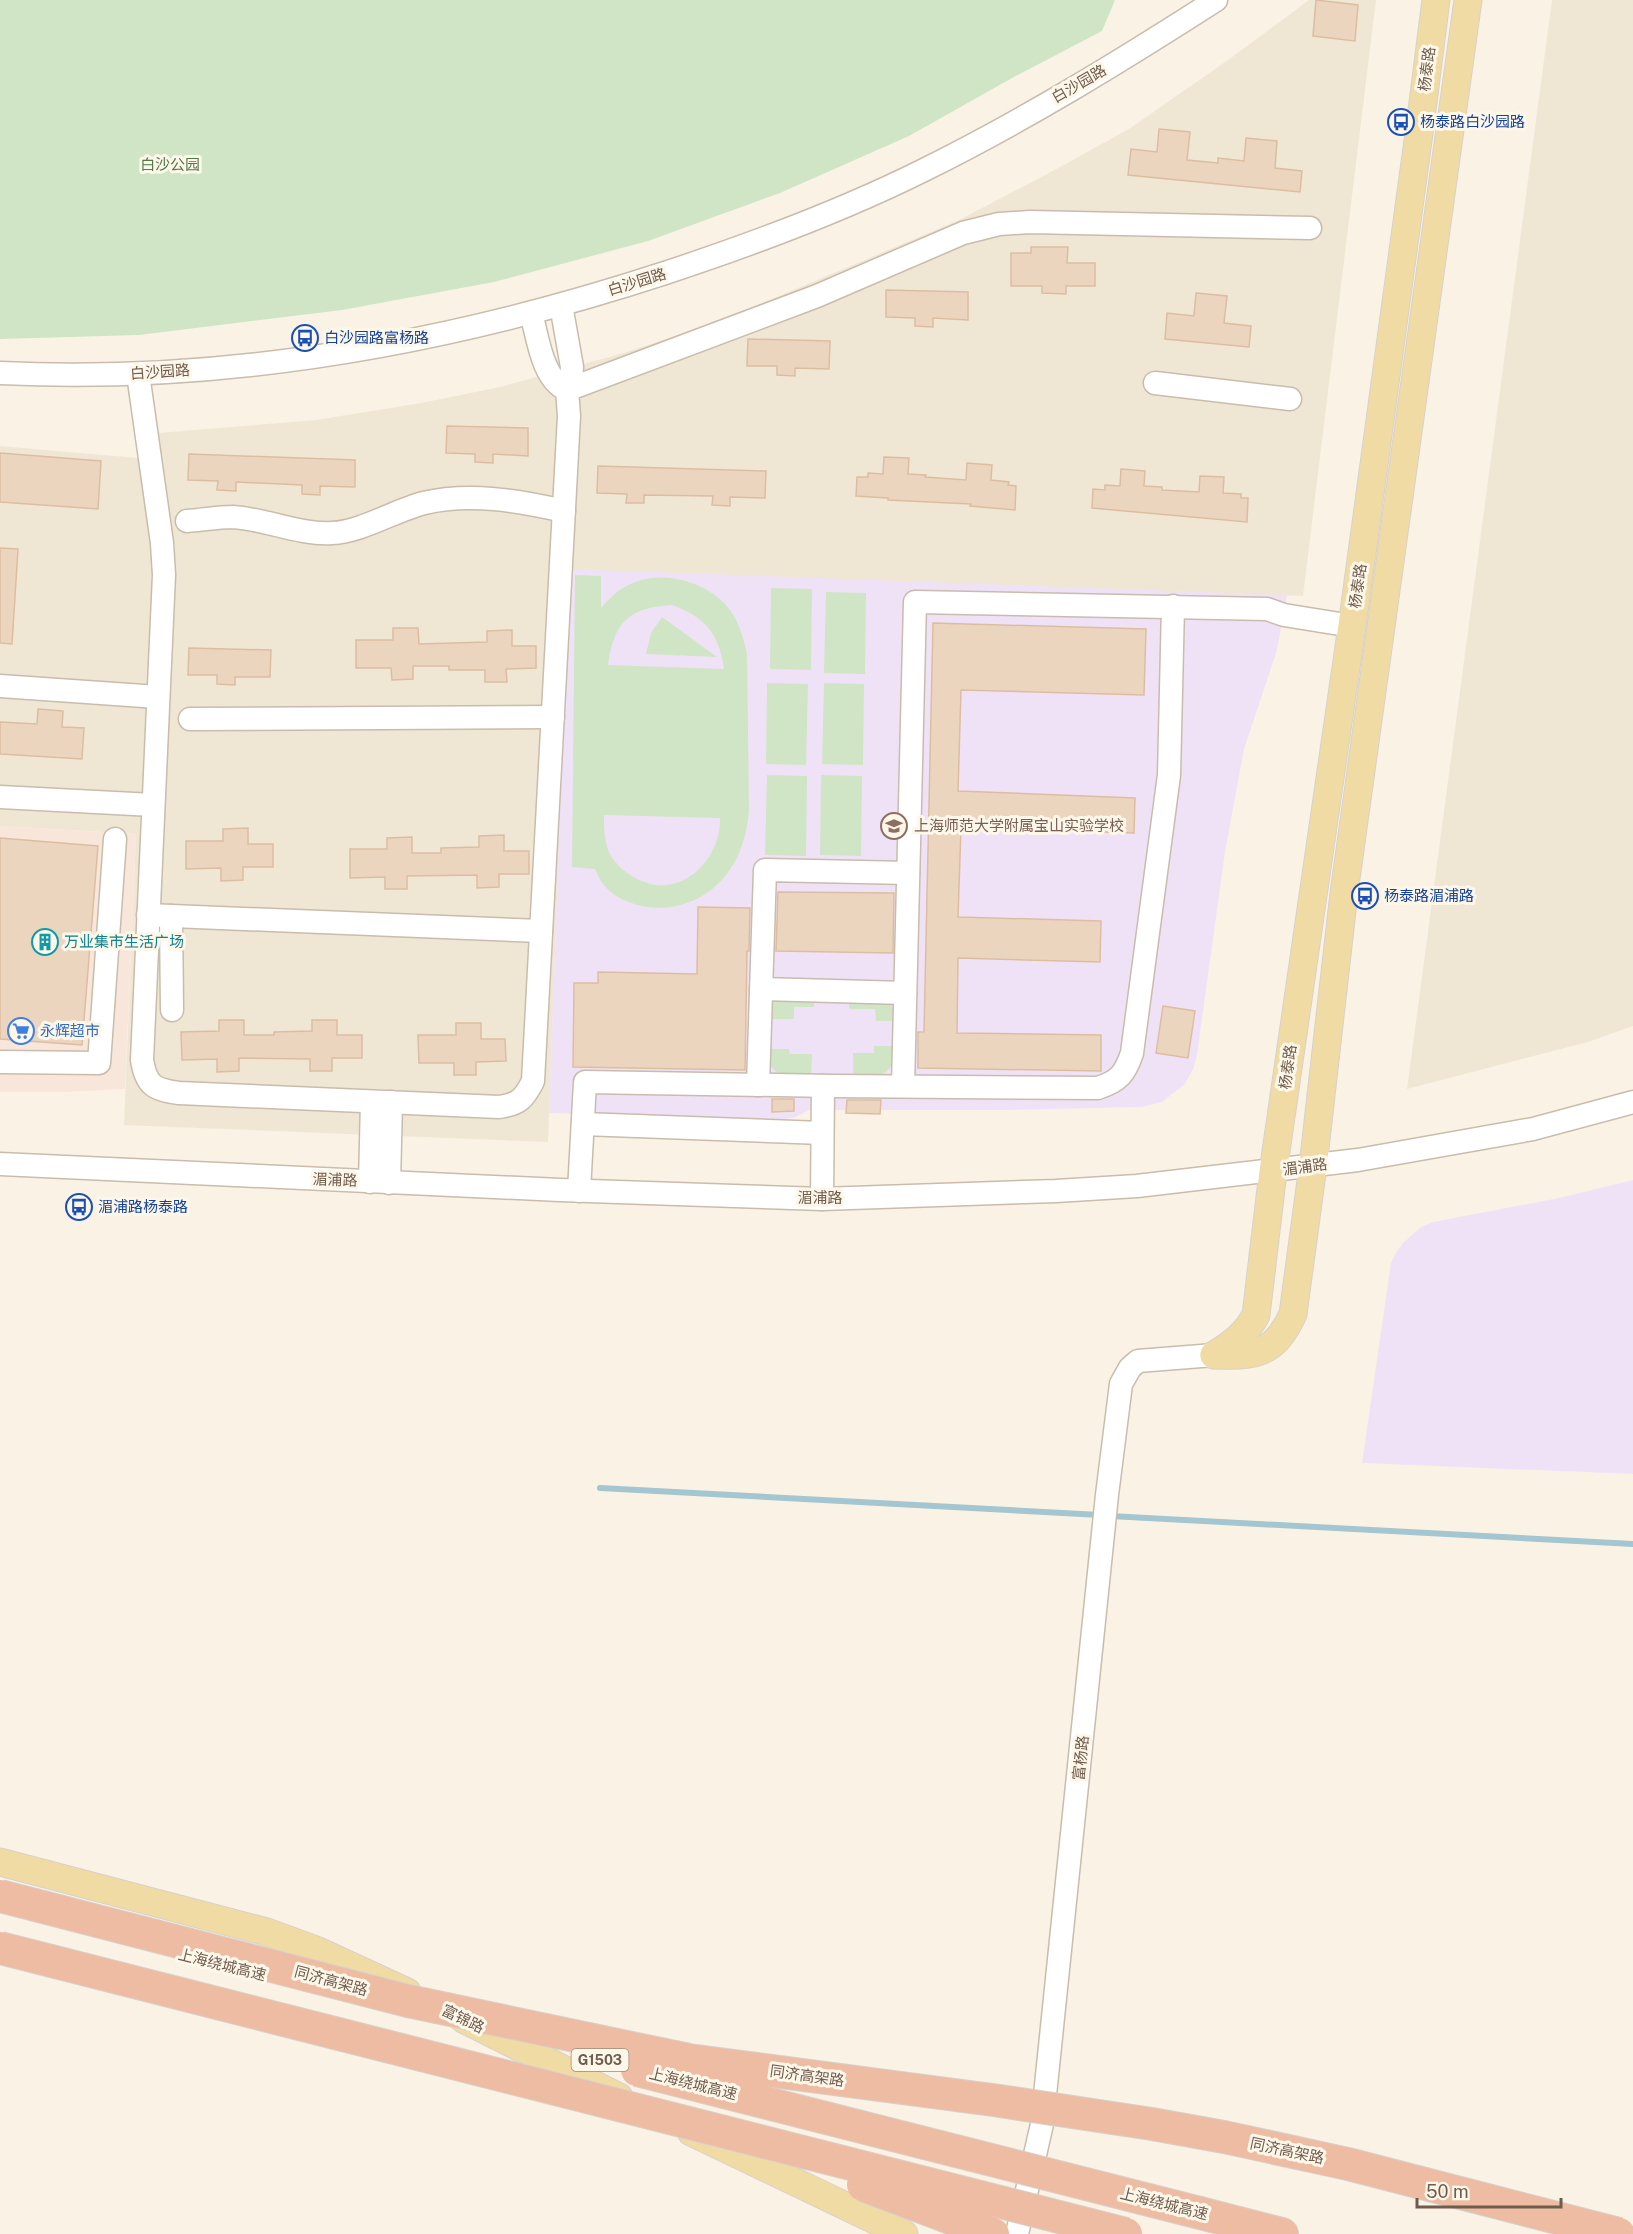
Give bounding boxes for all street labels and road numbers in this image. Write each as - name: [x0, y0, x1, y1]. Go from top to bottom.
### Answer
- street label: 杨泰路: [1415, 46, 1438, 92]
- street label: 白沙园路: [1049, 61, 1109, 106]
- street label: 白沙园路: [606, 265, 668, 298]
- street label: 白沙园路: [129, 361, 190, 382]
- street label: 杨泰路: [1346, 562, 1369, 609]
- street label: 杨泰路: [1276, 1043, 1299, 1090]
- street label: 湄浦路: [1281, 1155, 1328, 1178]
- street label: 湄浦路: [312, 1170, 358, 1189]
- street label: 湄浦路: [797, 1189, 843, 1206]
- street label: 富杨路: [1070, 1735, 1091, 1781]
- street label: 上海绕城高速: [176, 1945, 268, 1984]
- street label: 同济高架路: [293, 1963, 370, 1998]
- street label: 富锦路: [439, 2001, 487, 2036]
- road number: G1503: [572, 2049, 628, 2071]
- street label: 同济高架路: [769, 2062, 845, 2089]
- street label: 上海绕城高速: [647, 2064, 739, 2103]
- street label: 同济高架路: [1249, 2134, 1326, 2167]
- street label: 上海绕城高速: [1118, 2184, 1210, 2223]

